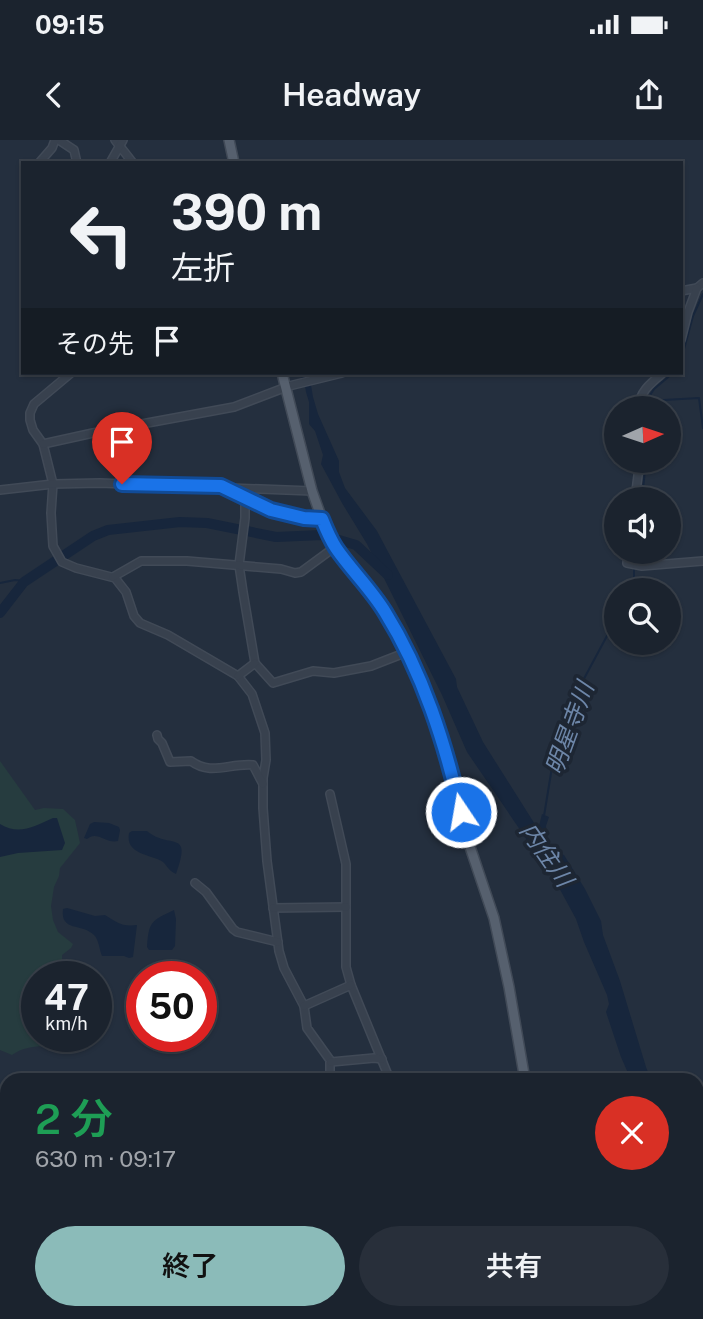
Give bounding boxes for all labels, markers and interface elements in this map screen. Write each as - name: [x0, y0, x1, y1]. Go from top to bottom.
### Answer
- text: 09:15: [35, 9, 105, 40]
- icon: back: [35, 76, 73, 114]
- text: Headway: [282, 76, 421, 113]
- icon: share: [630, 76, 668, 114]
- text: 390 m: [171, 183, 322, 241]
- icon: left: [56, 189, 147, 280]
- text: 左折: [171, 249, 235, 286]
- icon: arrive: [148, 322, 186, 360]
- text: その先: [56, 328, 134, 359]
- north arrow: [604, 396, 681, 472]
- map controls: [604, 396, 681, 655]
- pin: [92, 412, 152, 484]
- icon: arrive: [103, 423, 141, 461]
- button: sound: [604, 487, 681, 564]
- button: search: [604, 578, 681, 655]
- water label: 明星寺川: [539, 675, 600, 778]
- position arrow: [424, 775, 498, 849]
- water label: 内住川: [515, 816, 581, 894]
- speed limit sign: 50: [126, 961, 217, 1052]
- text: 47: [44, 977, 89, 1018]
- text: km/h: [45, 1013, 88, 1034]
- text: 2 分: [35, 1094, 113, 1143]
- button: close: [595, 1096, 669, 1170]
- text: 630 m · 09:17: [35, 1145, 176, 1172]
- button: 終了: [35, 1226, 345, 1306]
- button: 共有: [359, 1226, 669, 1306]

